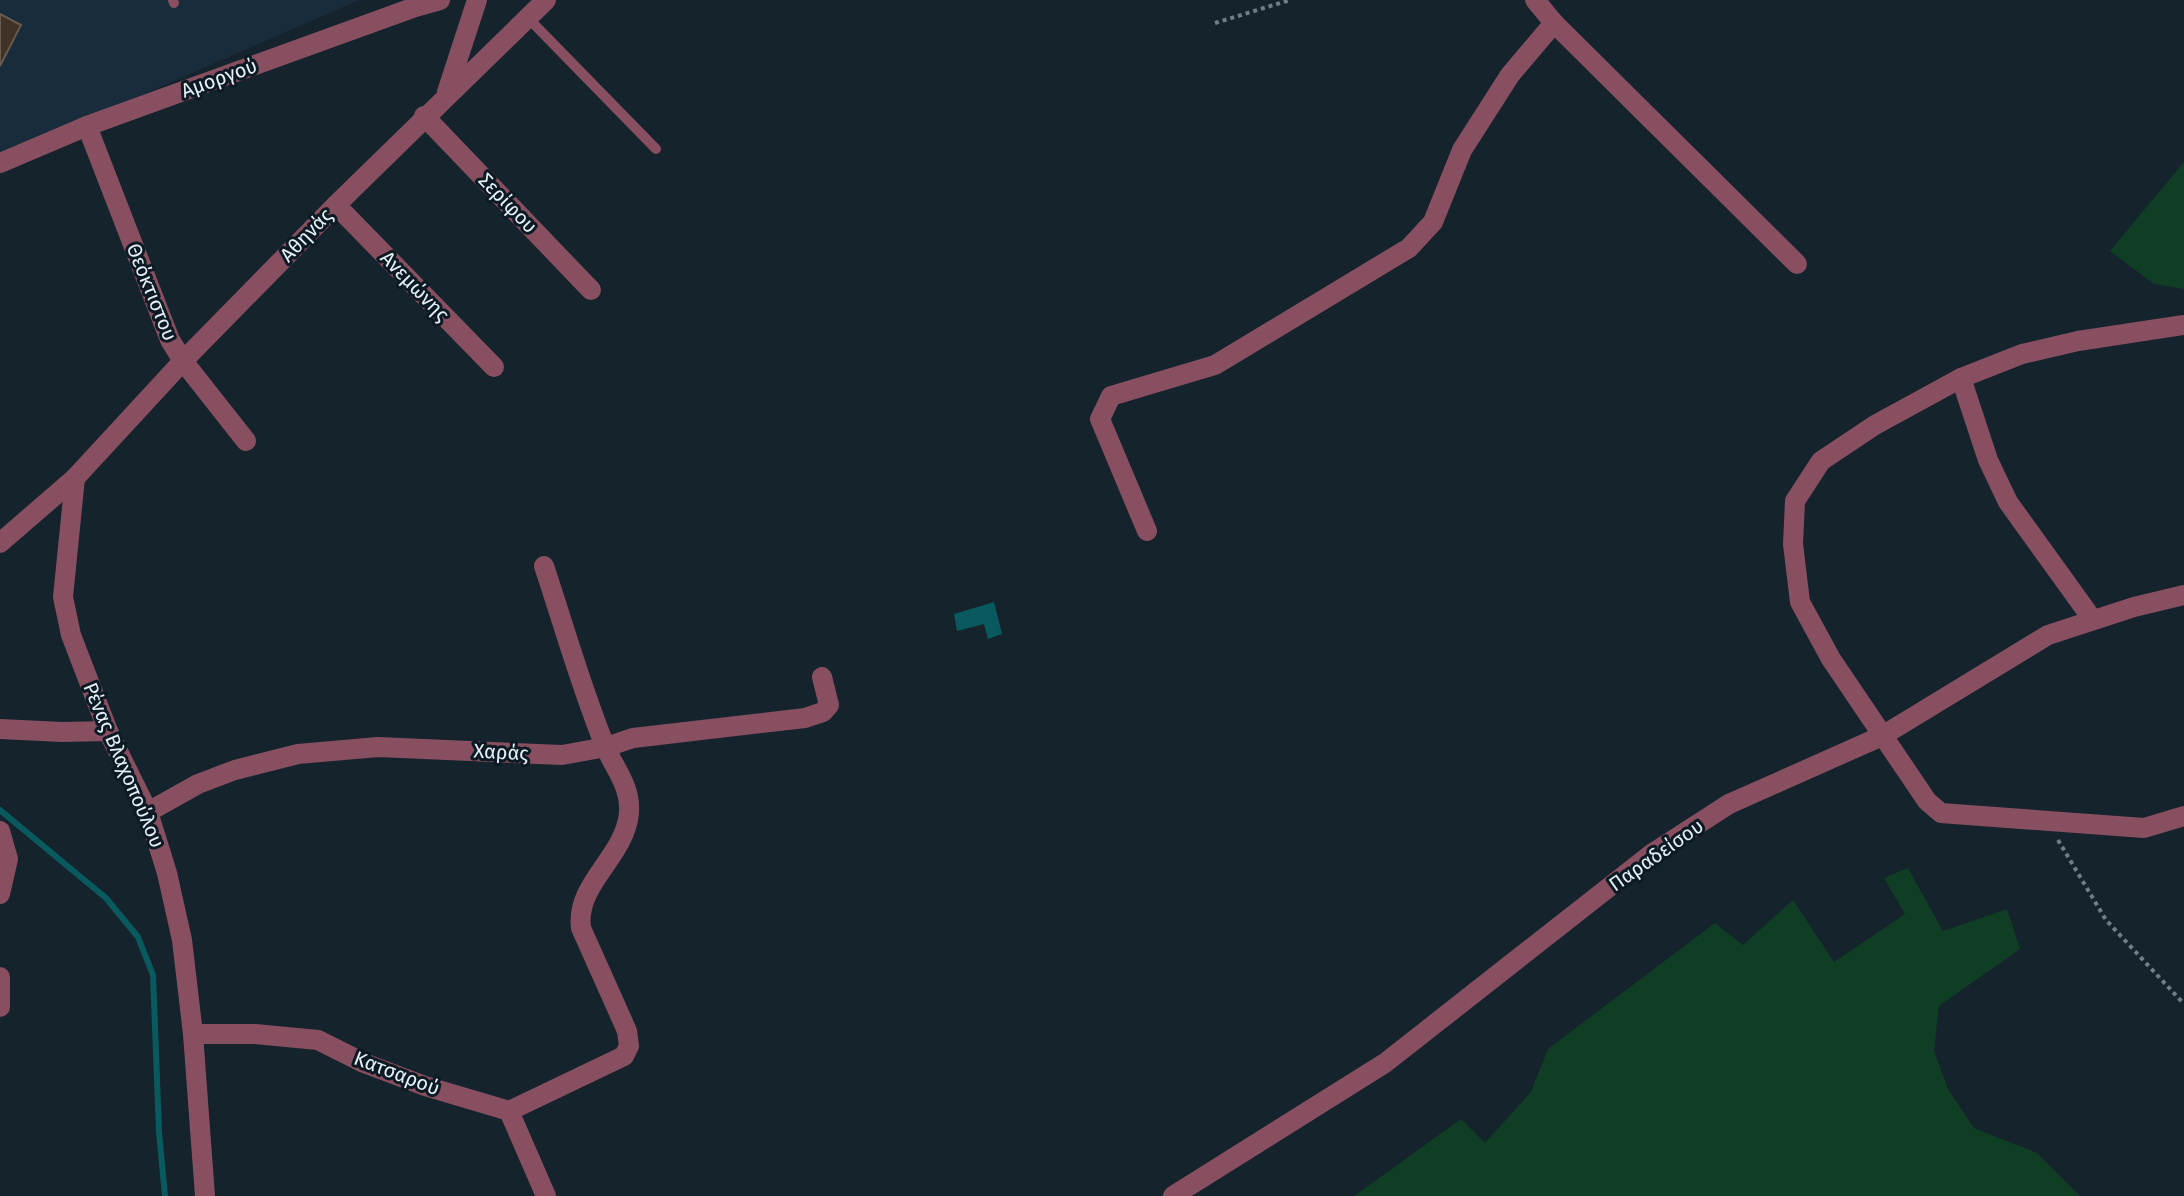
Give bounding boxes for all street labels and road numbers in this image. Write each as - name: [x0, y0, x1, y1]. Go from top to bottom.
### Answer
- street label: Αμοργού: [178, 53, 260, 103]
- street label: Σερίφου: [474, 168, 542, 238]
- street label: Αθηνάς: [275, 203, 337, 267]
- street label: Θεόκτιστου: [122, 240, 182, 344]
- street label: Ανεμώνης: [376, 246, 454, 326]
- street label: Ρένας Βλαχοπούλου: [78, 679, 170, 851]
- street label: Χαράς: [473, 739, 529, 765]
- street label: Παραδείσου: [1604, 814, 1708, 896]
- street label: Κατσαρού: [351, 1046, 443, 1100]

